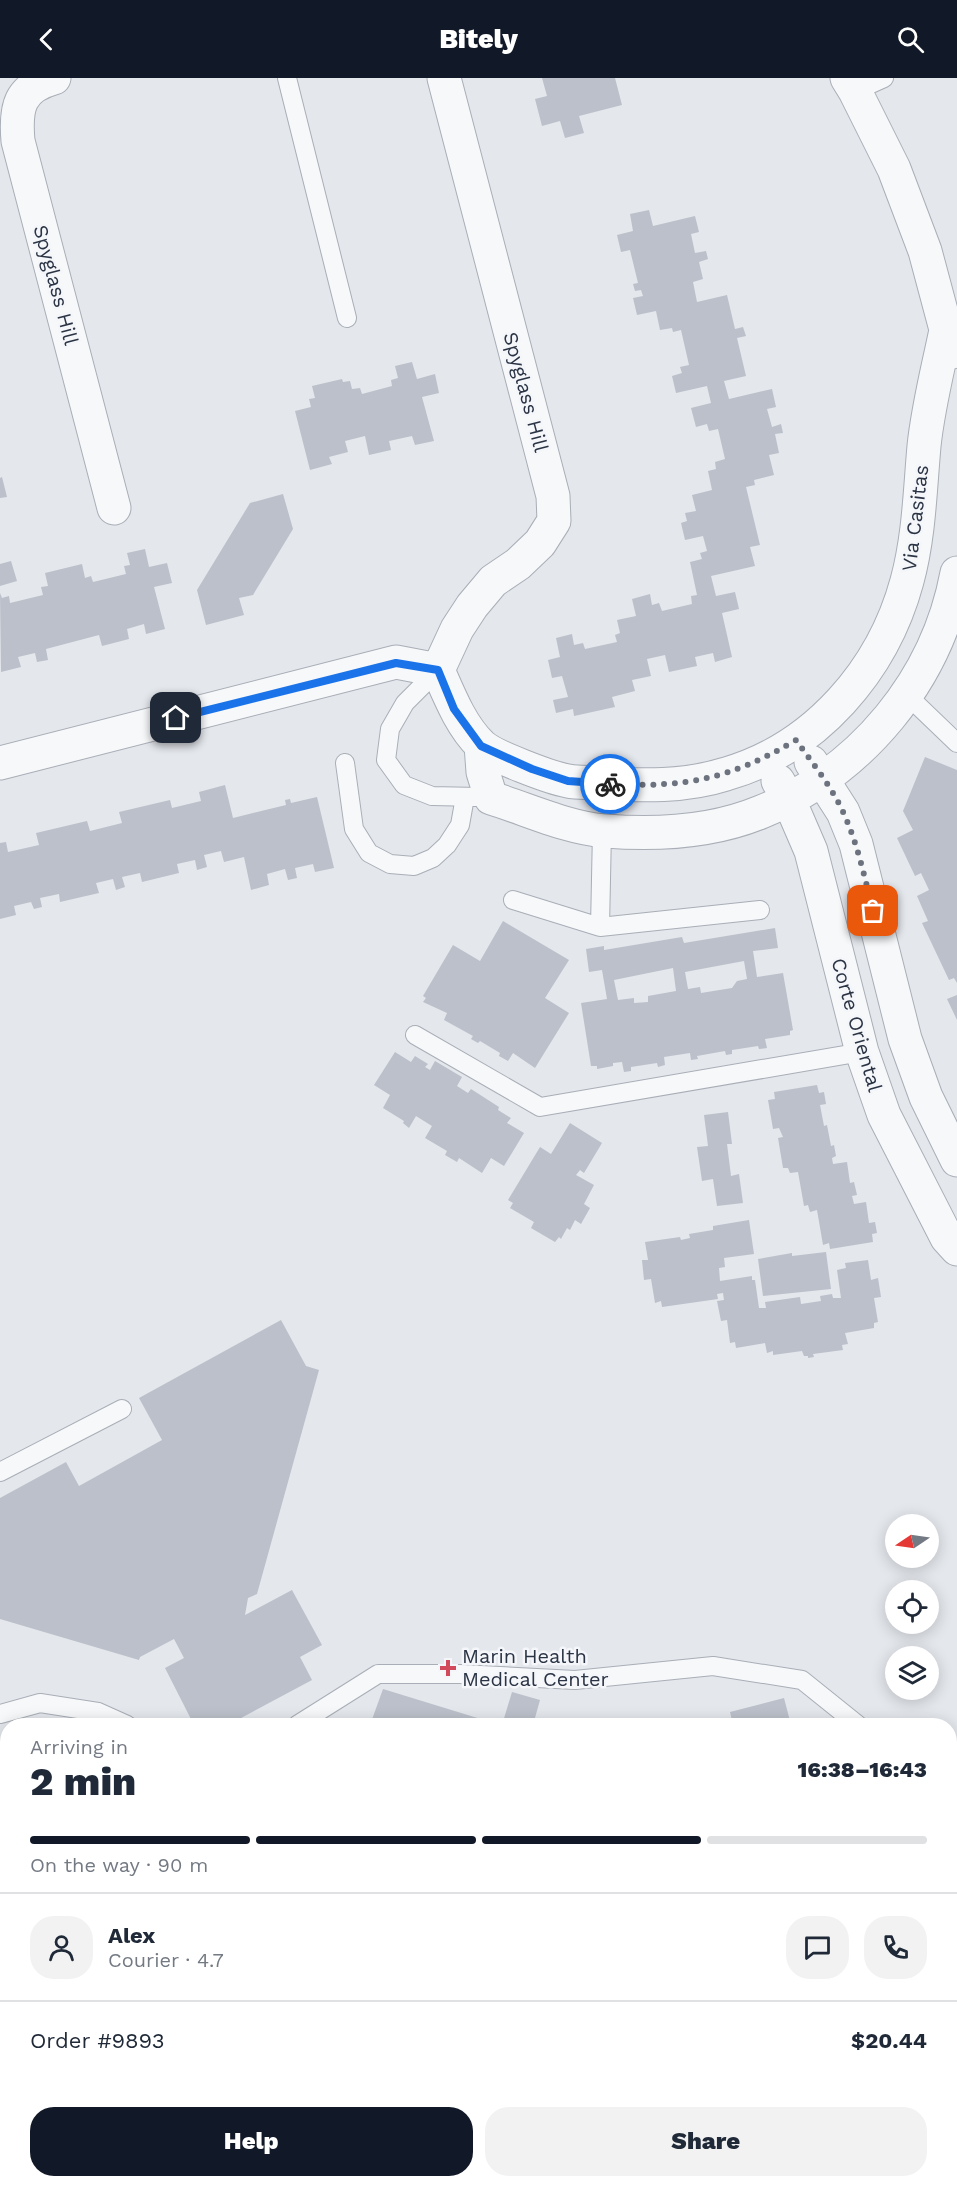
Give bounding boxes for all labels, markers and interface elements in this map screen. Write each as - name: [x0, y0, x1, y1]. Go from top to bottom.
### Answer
- icon: back: [30, 23, 63, 56]
- text: Bitely: [439, 23, 518, 55]
- icon: search: [894, 23, 927, 56]
- street label: Spyglass Hill: [28, 222, 84, 348]
- street label: Spyglass Hill: [498, 329, 554, 455]
- street label: Via Casitas: [897, 463, 933, 573]
- pin: [150, 692, 201, 743]
- icon: home: [159, 701, 192, 734]
- courier: [580, 754, 640, 814]
- icon: bike: [594, 768, 627, 801]
- pin: [847, 885, 898, 936]
- icon: bag: [856, 894, 889, 927]
- street label: Corte Oriental: [826, 955, 888, 1095]
- north arrow: [885, 1514, 939, 1568]
- map controls: [885, 1514, 939, 1700]
- button: locate: [885, 1580, 939, 1634]
- place label: Marin Health Medical Center: [462, 1644, 609, 1691]
- button: layers: [885, 1646, 939, 1700]
- marker: Marin Health Medical Center: [439, 1659, 457, 1677]
- text: Arriving in: [30, 1735, 128, 1759]
- text: 16:38–16:43: [798, 1757, 927, 1782]
- text: 2 min: [30, 1759, 136, 1804]
- text: On the way · 90 m: [30, 1853, 208, 1877]
- button: person: [30, 1916, 93, 1979]
- button: chat: [786, 1916, 849, 1979]
- button: phone: [864, 1916, 927, 1979]
- text: Alex: [108, 1923, 155, 1948]
- text: Courier · 4.7: [108, 1948, 224, 1972]
- text: Order #9893: [30, 2028, 165, 2053]
- text: $20.44: [851, 2028, 927, 2053]
- button: Help: [30, 2107, 473, 2176]
- button: Share: [485, 2107, 927, 2176]

